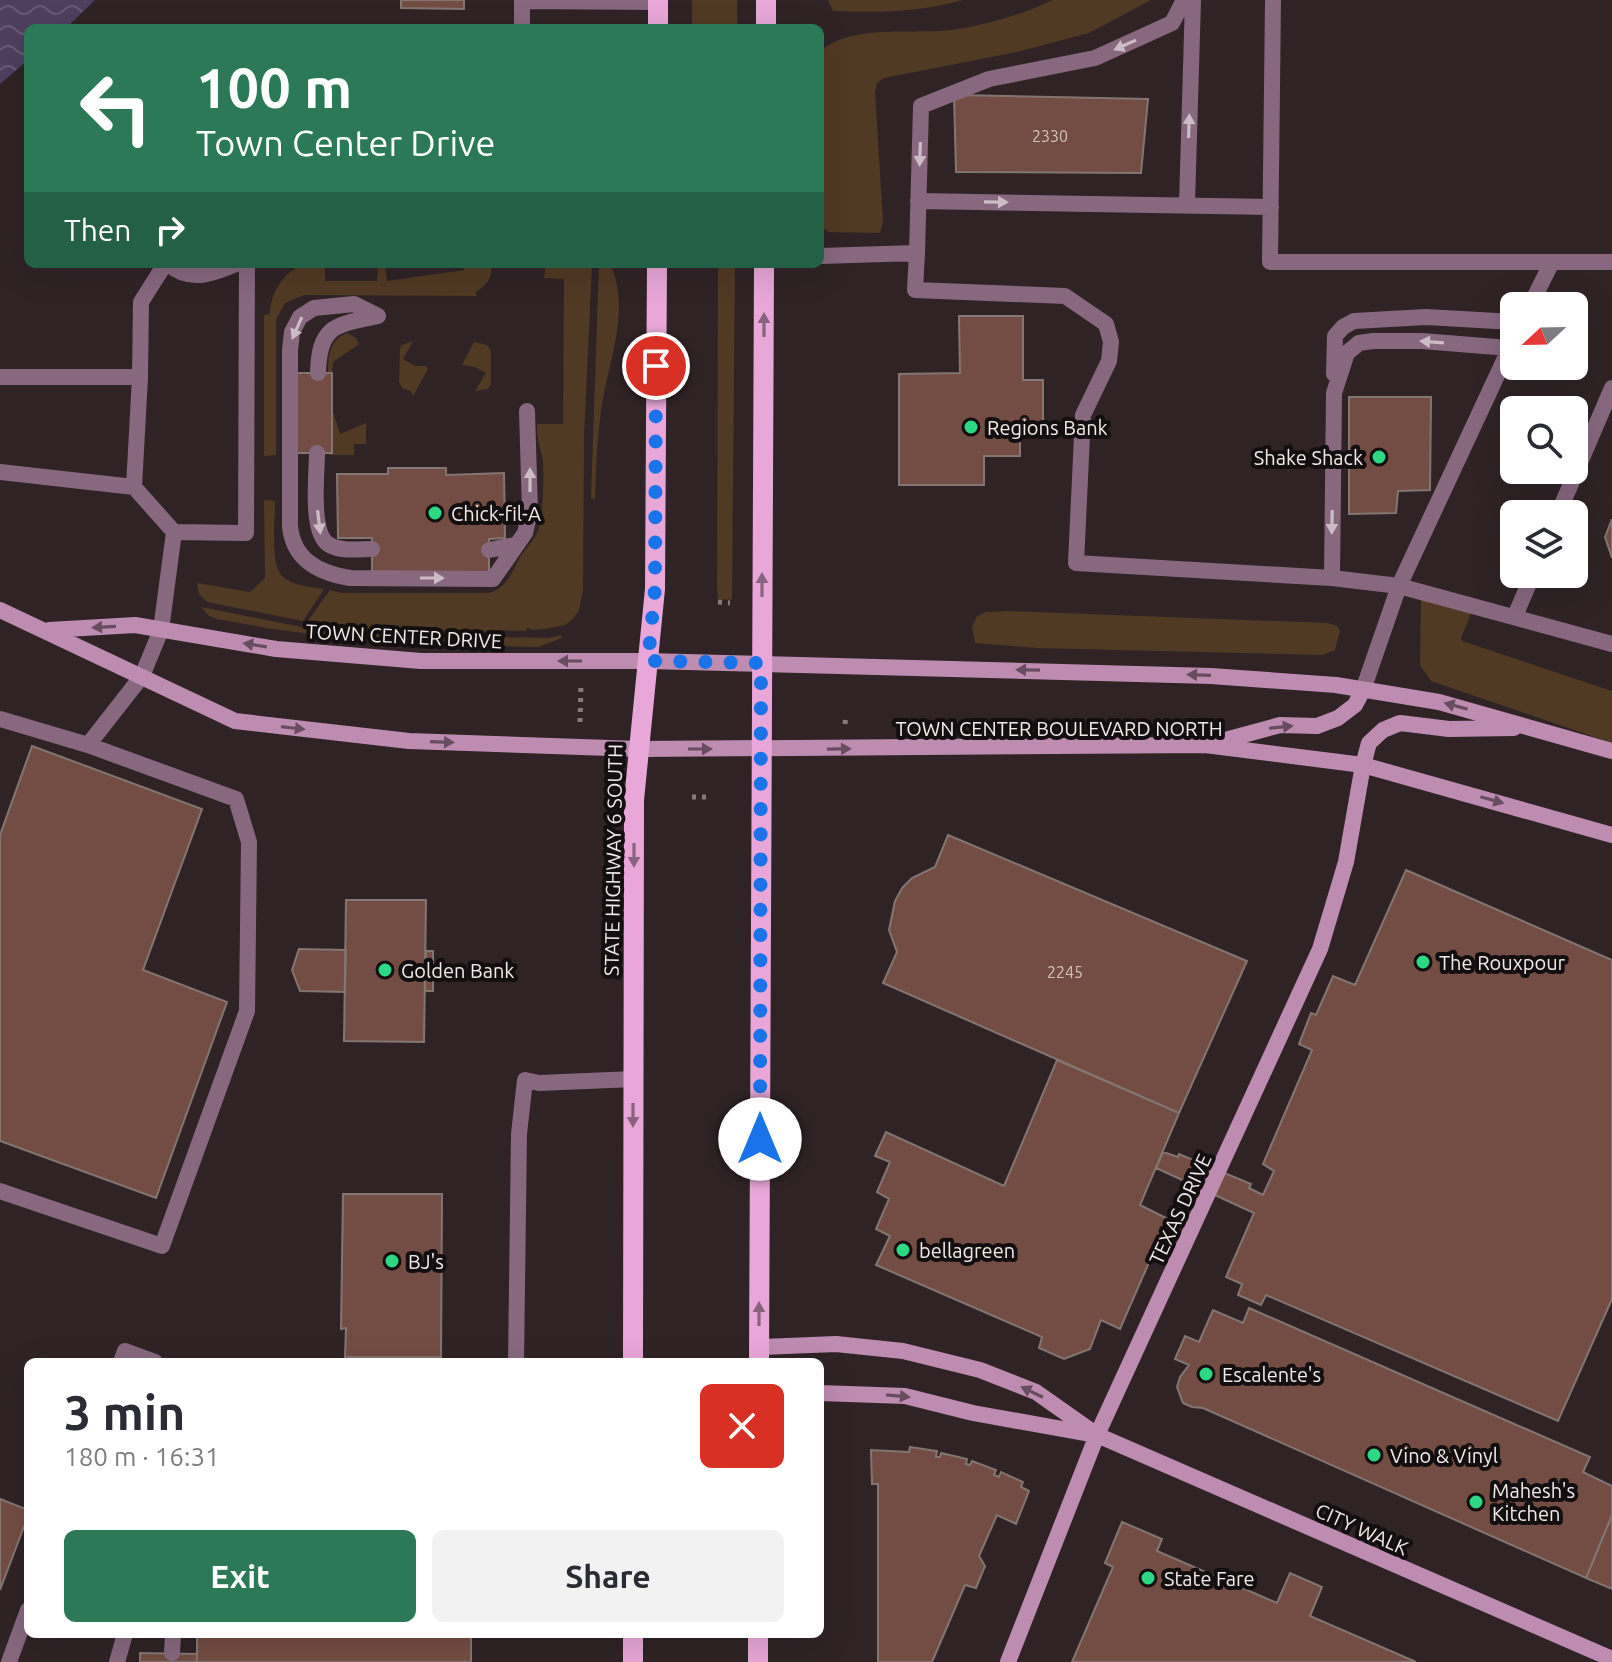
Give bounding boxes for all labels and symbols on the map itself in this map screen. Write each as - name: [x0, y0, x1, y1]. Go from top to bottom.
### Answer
- one-way arrow: [1113, 38, 1137, 51]
- one-way arrow: [1183, 113, 1196, 138]
- house number: 2330: [1032, 127, 1068, 145]
- one-way arrow: [913, 142, 926, 167]
- one-way arrow: [984, 196, 1009, 208]
- north arrow: [1500, 292, 1588, 380]
- one-way arrow: [758, 312, 770, 337]
- one-way arrow: [290, 316, 303, 340]
- pin: [622, 332, 690, 400]
- one-way arrow: [1419, 335, 1444, 348]
- place label: Regions Bank: [987, 416, 1108, 439]
- marker: Regions Bank: [962, 418, 980, 436]
- place label: Shake Shack: [1254, 446, 1363, 469]
- marker: Shake Shack: [1370, 448, 1388, 466]
- one-way arrow: [524, 467, 536, 492]
- place label: Chick-fil-A: [451, 502, 541, 525]
- marker: Chick-fil-A: [426, 504, 444, 522]
- one-way arrow: [312, 510, 325, 535]
- one-way arrow: [1326, 510, 1338, 535]
- one-way arrow: [420, 572, 445, 584]
- one-way arrow: [756, 572, 768, 597]
- street label: TOWN CENTER DRIVE: [305, 619, 503, 653]
- one-way arrow: [91, 621, 116, 634]
- one-way arrow: [242, 639, 267, 651]
- one-way arrow: [557, 655, 582, 667]
- one-way arrow: [1015, 664, 1040, 677]
- one-way arrow: [1186, 669, 1211, 682]
- one-way arrow: [1444, 700, 1469, 712]
- street label: TOWN CENTER BOULEVARD NORTH: [895, 717, 1223, 740]
- one-way arrow: [1269, 721, 1294, 734]
- one-way arrow: [281, 722, 306, 735]
- one-way arrow: [430, 736, 455, 749]
- one-way arrow: [827, 742, 852, 755]
- one-way arrow: [688, 743, 713, 755]
- street label: STATE HIGHWAY 6 SOUTH: [599, 744, 627, 976]
- one-way arrow: [1481, 794, 1505, 807]
- one-way arrow: [628, 843, 640, 868]
- place label: The Rouxpour: [1439, 951, 1566, 974]
- marker: The Rouxpour: [1414, 953, 1432, 971]
- place label: Golden Bank: [401, 959, 514, 982]
- marker: Golden Bank: [376, 961, 394, 979]
- house number: 2245: [1047, 963, 1083, 981]
- position arrow: [718, 1097, 802, 1181]
- one-way arrow: [627, 1103, 639, 1128]
- street label: TEXAS DRIVE: [1144, 1150, 1216, 1268]
- place label: bellagreen: [919, 1239, 1015, 1262]
- marker: bellagreen: [894, 1241, 912, 1259]
- place label: BJ's: [408, 1250, 444, 1273]
- marker: BJ's: [383, 1252, 401, 1270]
- one-way arrow: [753, 1301, 765, 1326]
- place label: Escalente's: [1222, 1363, 1321, 1386]
- marker: Escalente's: [1197, 1365, 1215, 1383]
- one-way arrow: [1021, 1385, 1044, 1398]
- one-way arrow: [886, 1390, 911, 1403]
- place label: Vino & Vinyl: [1390, 1444, 1498, 1467]
- marker: Vino & Vinyl: [1365, 1446, 1383, 1464]
- place label: Mahesh's Kitchen: [1492, 1479, 1575, 1525]
- marker: Mahesh's Kitchen: [1467, 1493, 1485, 1511]
- street label: CITY WALK: [1312, 1498, 1412, 1560]
- place label: State Fare: [1164, 1567, 1255, 1590]
- marker: State Fare: [1139, 1569, 1157, 1587]

